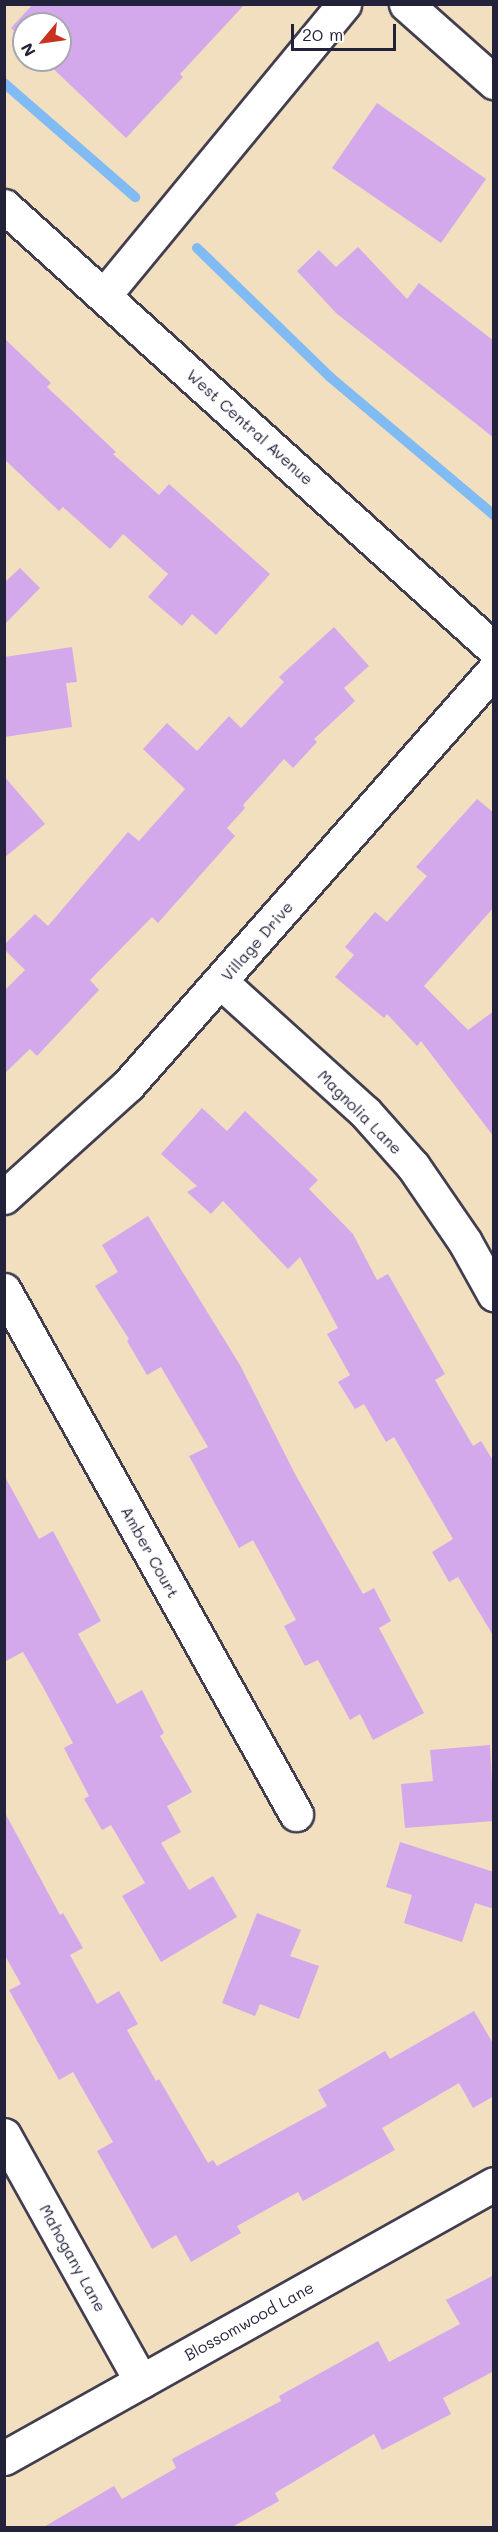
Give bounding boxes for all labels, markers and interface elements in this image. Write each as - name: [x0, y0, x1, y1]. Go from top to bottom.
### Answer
- north arrow: [12, 12, 72, 72]
- scale bar: [294, 12, 399, 50]
- text: 20 m: [302, 22, 343, 46]
- text: N: [15, 40, 40, 60]
- street label: West Central Avenue: [183, 365, 317, 489]
- street label: Village Drive: [217, 897, 297, 985]
- street label: Magnolia Lane: [314, 1066, 406, 1158]
- street label: Amber Court: [117, 1503, 183, 1601]
- street label: Mahogany Lane: [36, 2201, 110, 2315]
- street label: Blossomwood Lane: [181, 2277, 317, 2365]

